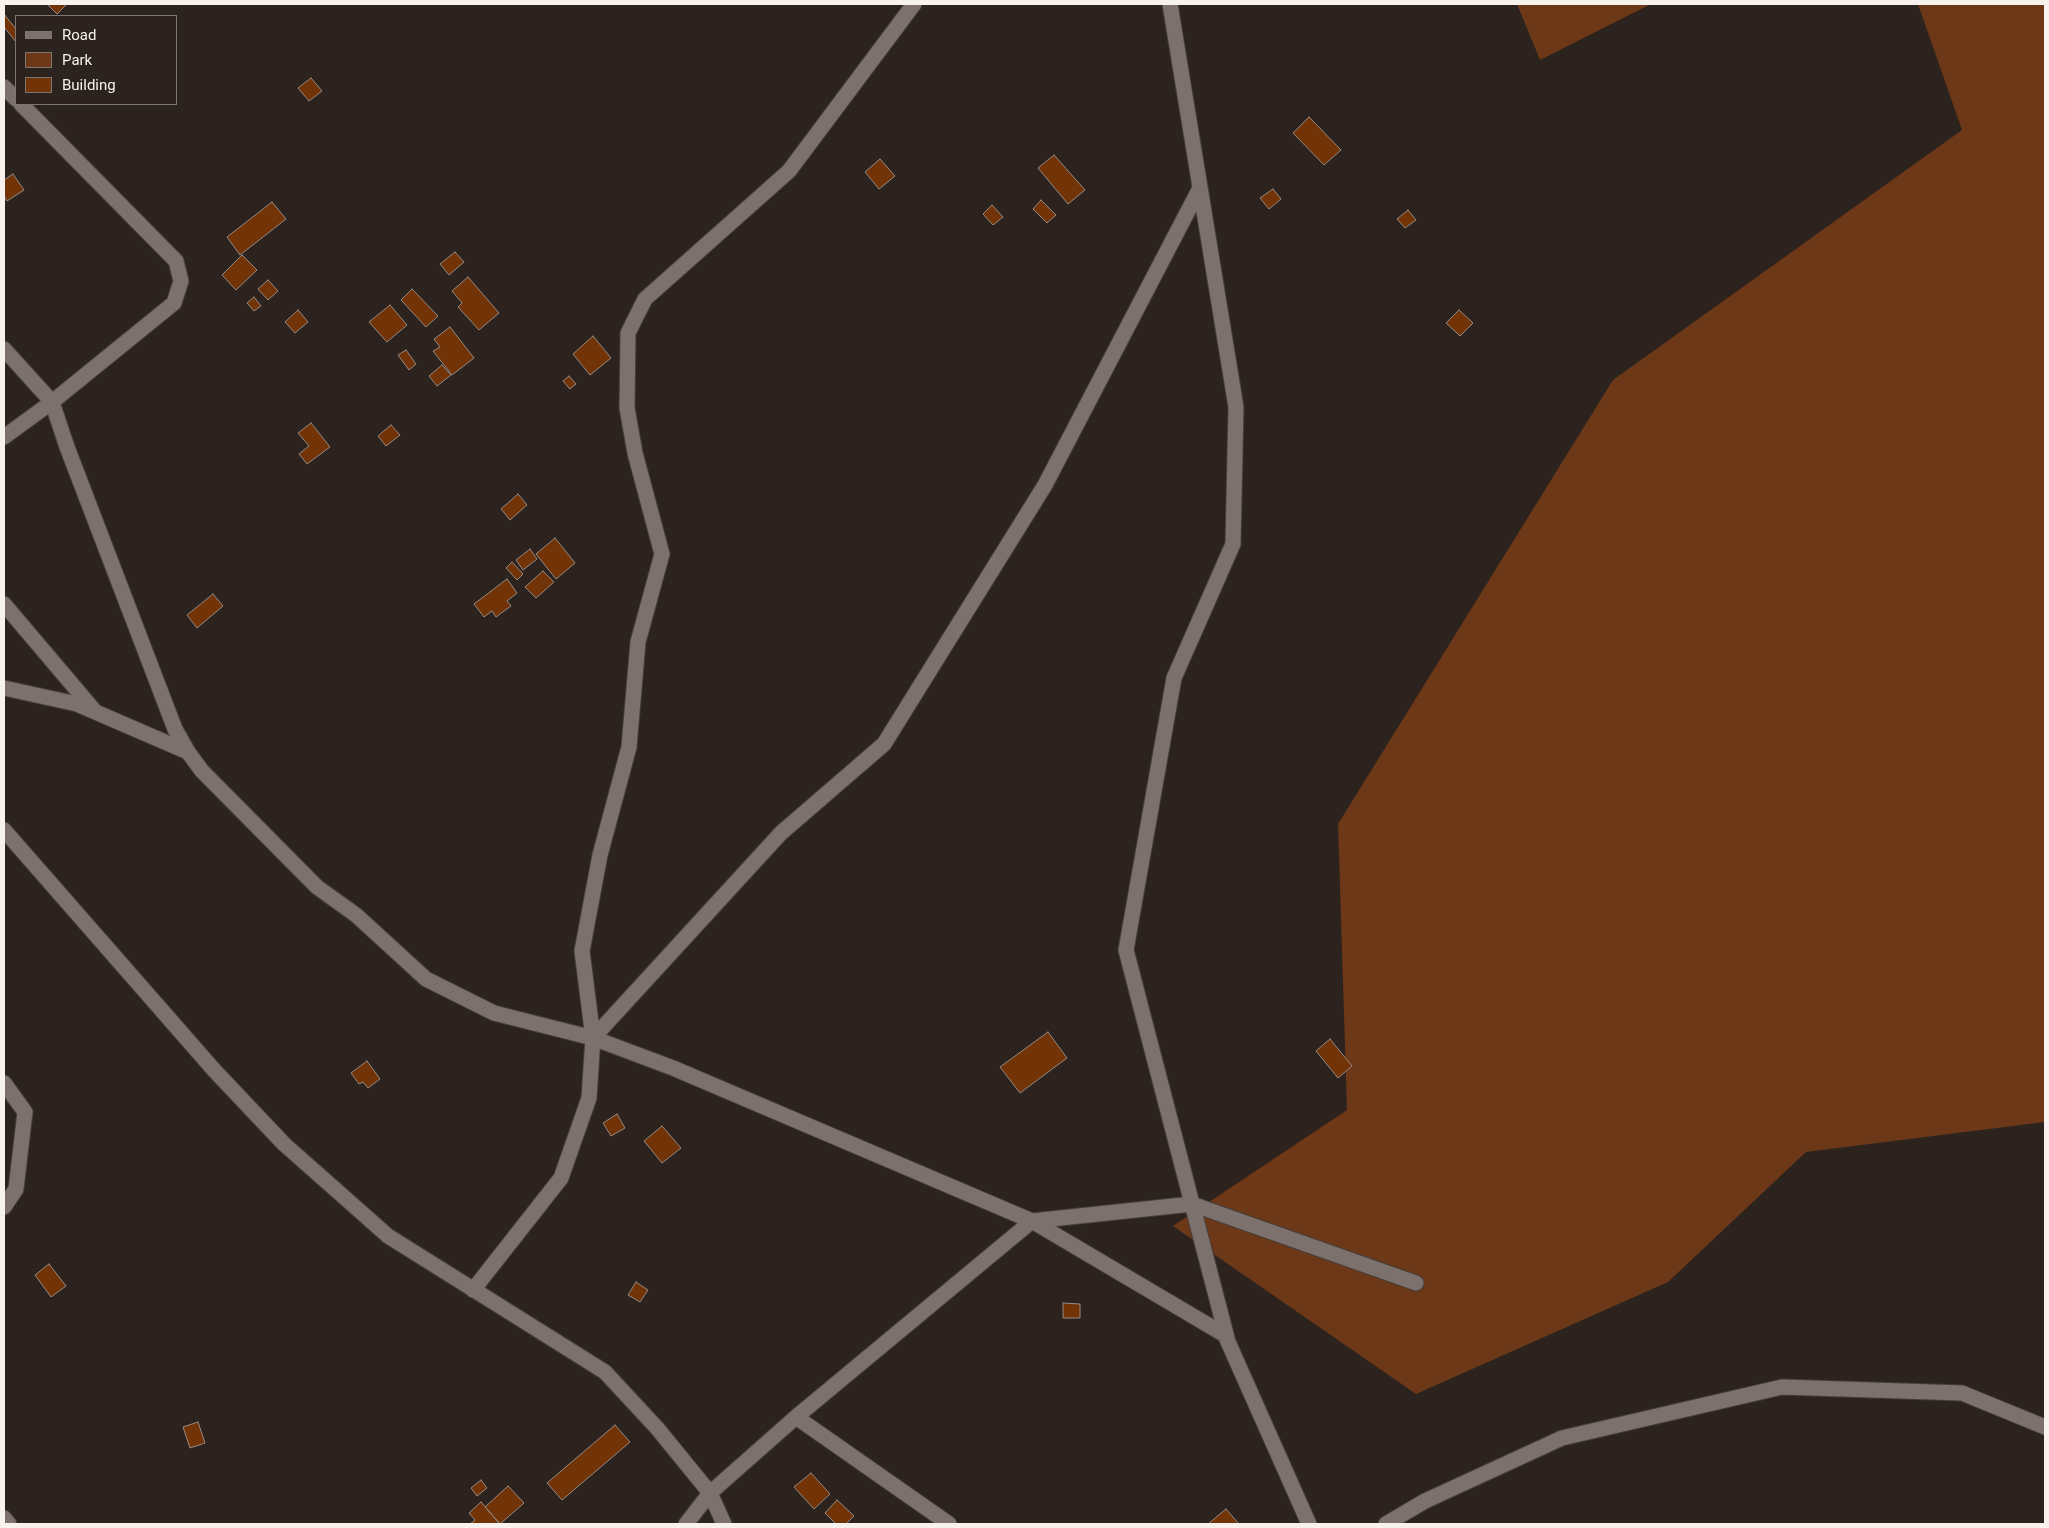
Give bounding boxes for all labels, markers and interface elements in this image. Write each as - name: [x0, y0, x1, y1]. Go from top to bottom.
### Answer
- legend: [15, 15, 178, 105]
- text: Road: [62, 26, 96, 44]
- text: Park: [62, 51, 92, 69]
- text: Building: [62, 76, 116, 94]

